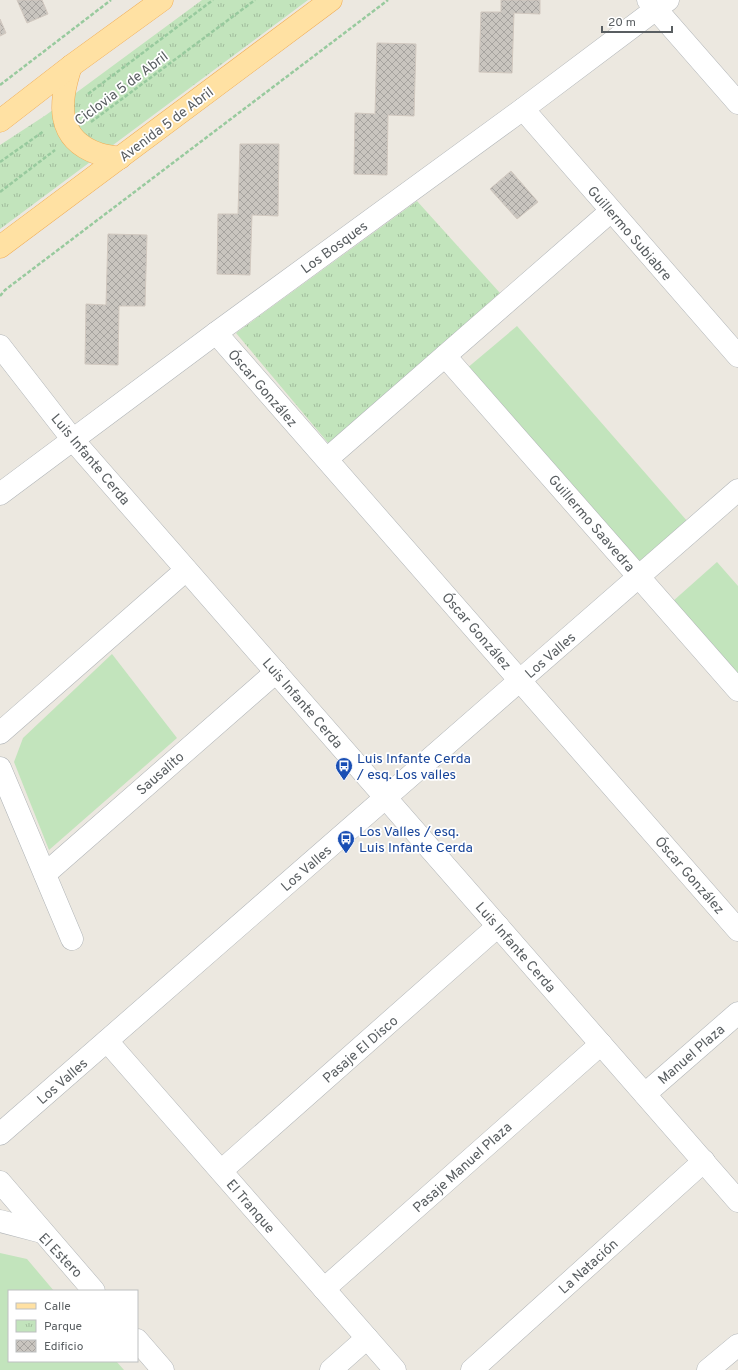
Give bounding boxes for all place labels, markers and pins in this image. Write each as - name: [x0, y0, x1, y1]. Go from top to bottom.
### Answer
- place label: Luis Infante Cerda / esq. Los valles: [356, 751, 471, 784]
- bus stop icon: Luis Infante Cerda / esq. Los valles: [334, 756, 354, 781]
- place label: Los Valles / esq. Luis Infante Cerda: [359, 824, 473, 857]
- bus stop icon: Los Valles / esq. Luis Infante Cerda: [336, 829, 356, 854]

